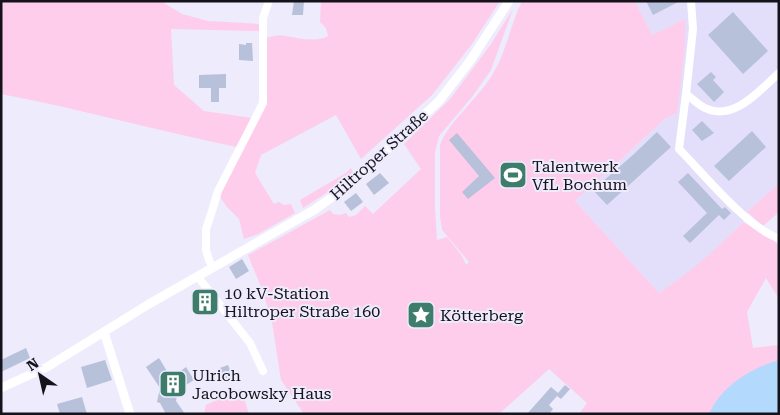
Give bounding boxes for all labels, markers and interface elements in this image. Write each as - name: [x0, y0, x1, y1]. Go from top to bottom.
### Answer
- street label: Hiltroper Straße: [326, 106, 432, 204]
- place label: Talentwerk VfL Bochum: [532, 157, 627, 194]
- sports icon: Talentwerk VfL Bochum: [498, 160, 528, 190]
- place label: 10 kV-Station Hiltroper Straße 160: [224, 284, 380, 321]
- building icon: 10 kV-Station Hiltroper Straße 160: [190, 287, 220, 317]
- place icon: Kötterberg: [406, 300, 436, 330]
- place label: Kötterberg: [440, 306, 524, 325]
- north arrow: [15, 350, 65, 400]
- text: N: [24, 354, 42, 374]
- place label: Ulrich Jacobowsky Haus: [192, 366, 332, 403]
- building icon: Ulrich Jacobowsky Haus: [158, 369, 188, 399]

